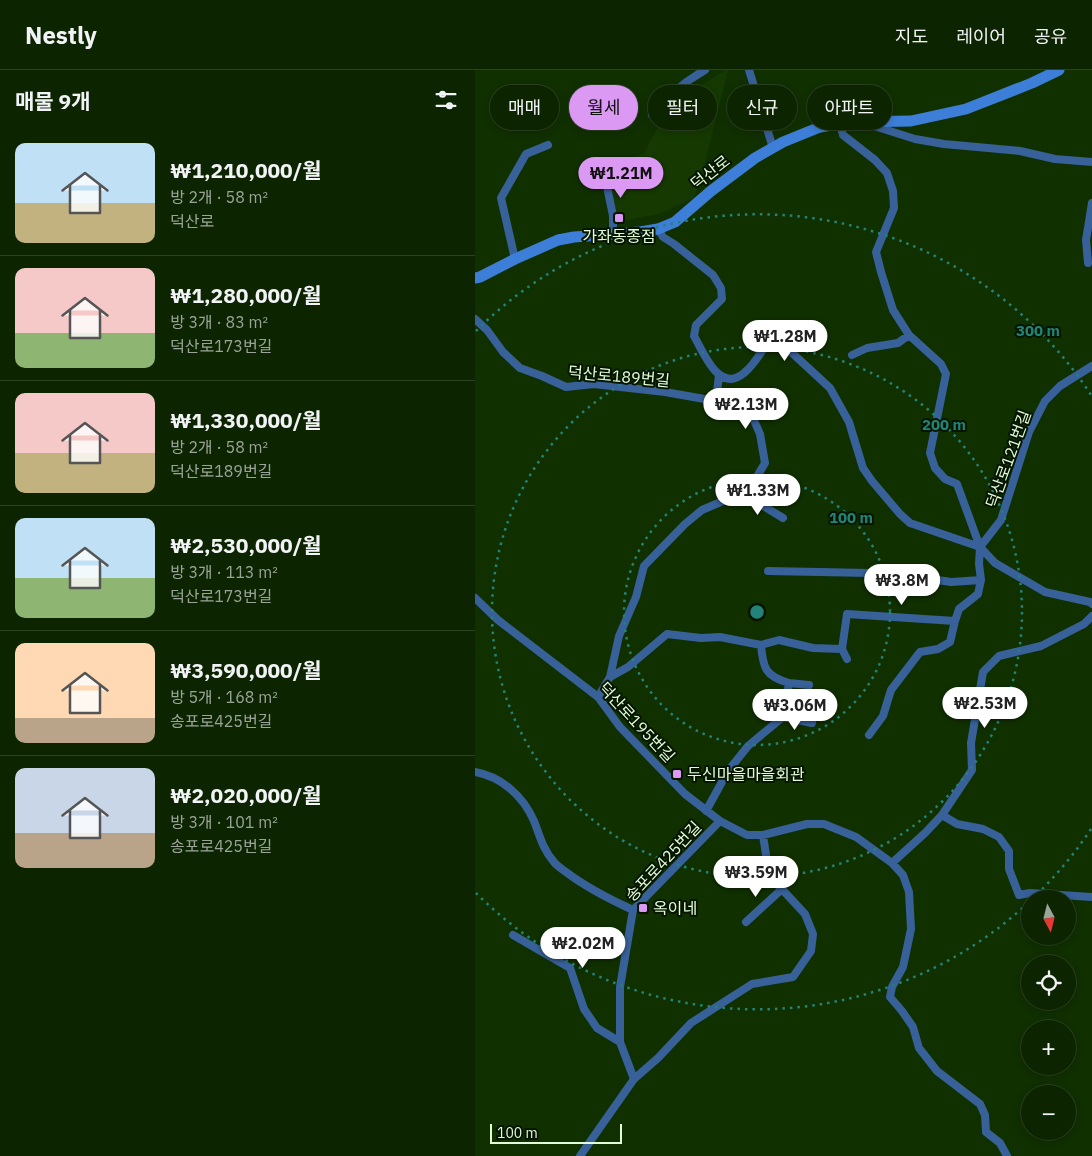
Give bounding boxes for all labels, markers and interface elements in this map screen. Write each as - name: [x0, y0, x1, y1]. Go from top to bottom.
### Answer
- text: Nestly: [25, 19, 97, 51]
- text: 지도: [895, 25, 928, 48]
- text: 레이어: [956, 25, 1006, 48]
- text: 공유: [1034, 25, 1067, 48]
- chip: 매매: [490, 85, 559, 130]
- chip: 월세: [569, 85, 638, 130]
- chip: 필터: [648, 85, 717, 130]
- chip: 신규: [727, 85, 797, 130]
- chip: 아파트: [807, 85, 892, 130]
- icon: filters: [432, 86, 460, 114]
- text: 매물 9개: [15, 87, 91, 115]
- street label: 덕산로: [686, 150, 734, 193]
- text: ₩1,210,000/월: [170, 156, 322, 184]
- pin: ₩1.21M: [580, 156, 662, 199]
- icon: home: [55, 163, 115, 223]
- text: ₩1.21M: [589, 163, 653, 183]
- text: 방 2개 · 58 m²: [170, 187, 268, 207]
- text: 덕산로: [170, 211, 214, 231]
- marker: 가좌동종점: [613, 212, 625, 224]
- place label: 가좌동종점: [582, 226, 656, 246]
- text: ₩1,280,000/월: [170, 281, 322, 309]
- icon: home: [55, 288, 115, 348]
- text: 방 3개 · 83 m²: [170, 312, 268, 332]
- pin: ₩1.28M: [744, 320, 826, 362]
- text: 300 m: [1016, 321, 1060, 340]
- text: ₩1.28M: [753, 326, 817, 346]
- text: 덕산로173번길: [170, 336, 272, 356]
- street label: 덕산로189번길: [567, 362, 671, 390]
- pin: ₩2.13M: [705, 388, 787, 430]
- text: ₩2.13M: [714, 394, 778, 414]
- text: ₩1,330,000/월: [170, 406, 322, 434]
- street label: 덕산로121번길: [981, 407, 1035, 511]
- icon: home: [55, 413, 115, 473]
- text: 200 m: [922, 415, 966, 434]
- text: 방 2개 · 58 m²: [170, 437, 268, 457]
- text: 덕산로189번길: [170, 461, 272, 481]
- pin: ₩1.33M: [717, 474, 799, 516]
- text: ₩1.33M: [726, 480, 790, 500]
- text: 100 m: [829, 508, 873, 527]
- text: ₩2,530,000/월: [170, 531, 322, 559]
- icon: home: [55, 538, 115, 598]
- text: 방 3개 · 113 m²: [170, 562, 278, 582]
- pin: ₩3.8M: [867, 564, 937, 606]
- text: ₩3.8M: [875, 570, 929, 590]
- text: 덕산로173번길: [170, 586, 272, 606]
- centre of rings: [748, 603, 766, 621]
- text: ₩3,590,000/월: [170, 656, 322, 684]
- icon: home: [55, 663, 115, 723]
- street label: 덕산로195번길: [595, 678, 679, 766]
- pin: ₩2.53M: [944, 686, 1026, 729]
- text: 방 5개 · 168 m²: [170, 687, 278, 707]
- pin: ₩3.06M: [754, 688, 836, 731]
- text: ₩2.53M: [953, 693, 1017, 713]
- text: ₩3.06M: [763, 695, 827, 715]
- text: 송포로425번길: [170, 711, 272, 731]
- place label: 두신마을마을회관: [687, 764, 805, 784]
- marker: 두신마을마을회관: [671, 768, 683, 780]
- text: ₩2,020,000/월: [170, 781, 322, 809]
- icon: home: [55, 788, 115, 848]
- text: 방 3개 · 101 m²: [170, 812, 278, 832]
- street label: 송포로425번길: [621, 817, 705, 905]
- text: 송포로425번길: [170, 836, 272, 856]
- pin: ₩3.59M: [715, 856, 797, 898]
- text: ₩3.59M: [724, 862, 788, 882]
- north arrow: [1021, 890, 1076, 945]
- map controls: [1021, 890, 1076, 1140]
- place label: 옥이네: [653, 898, 697, 918]
- marker: 옥이네: [637, 902, 649, 914]
- pin: ₩2.02M: [542, 926, 624, 969]
- text: ₩2.02M: [551, 933, 615, 953]
- button: locate: [1021, 955, 1076, 1010]
- button: +: [1021, 1020, 1076, 1075]
- button: −: [1021, 1085, 1076, 1140]
- scale bar: [490, 1121, 623, 1144]
- text: 100 m: [497, 1124, 538, 1142]

